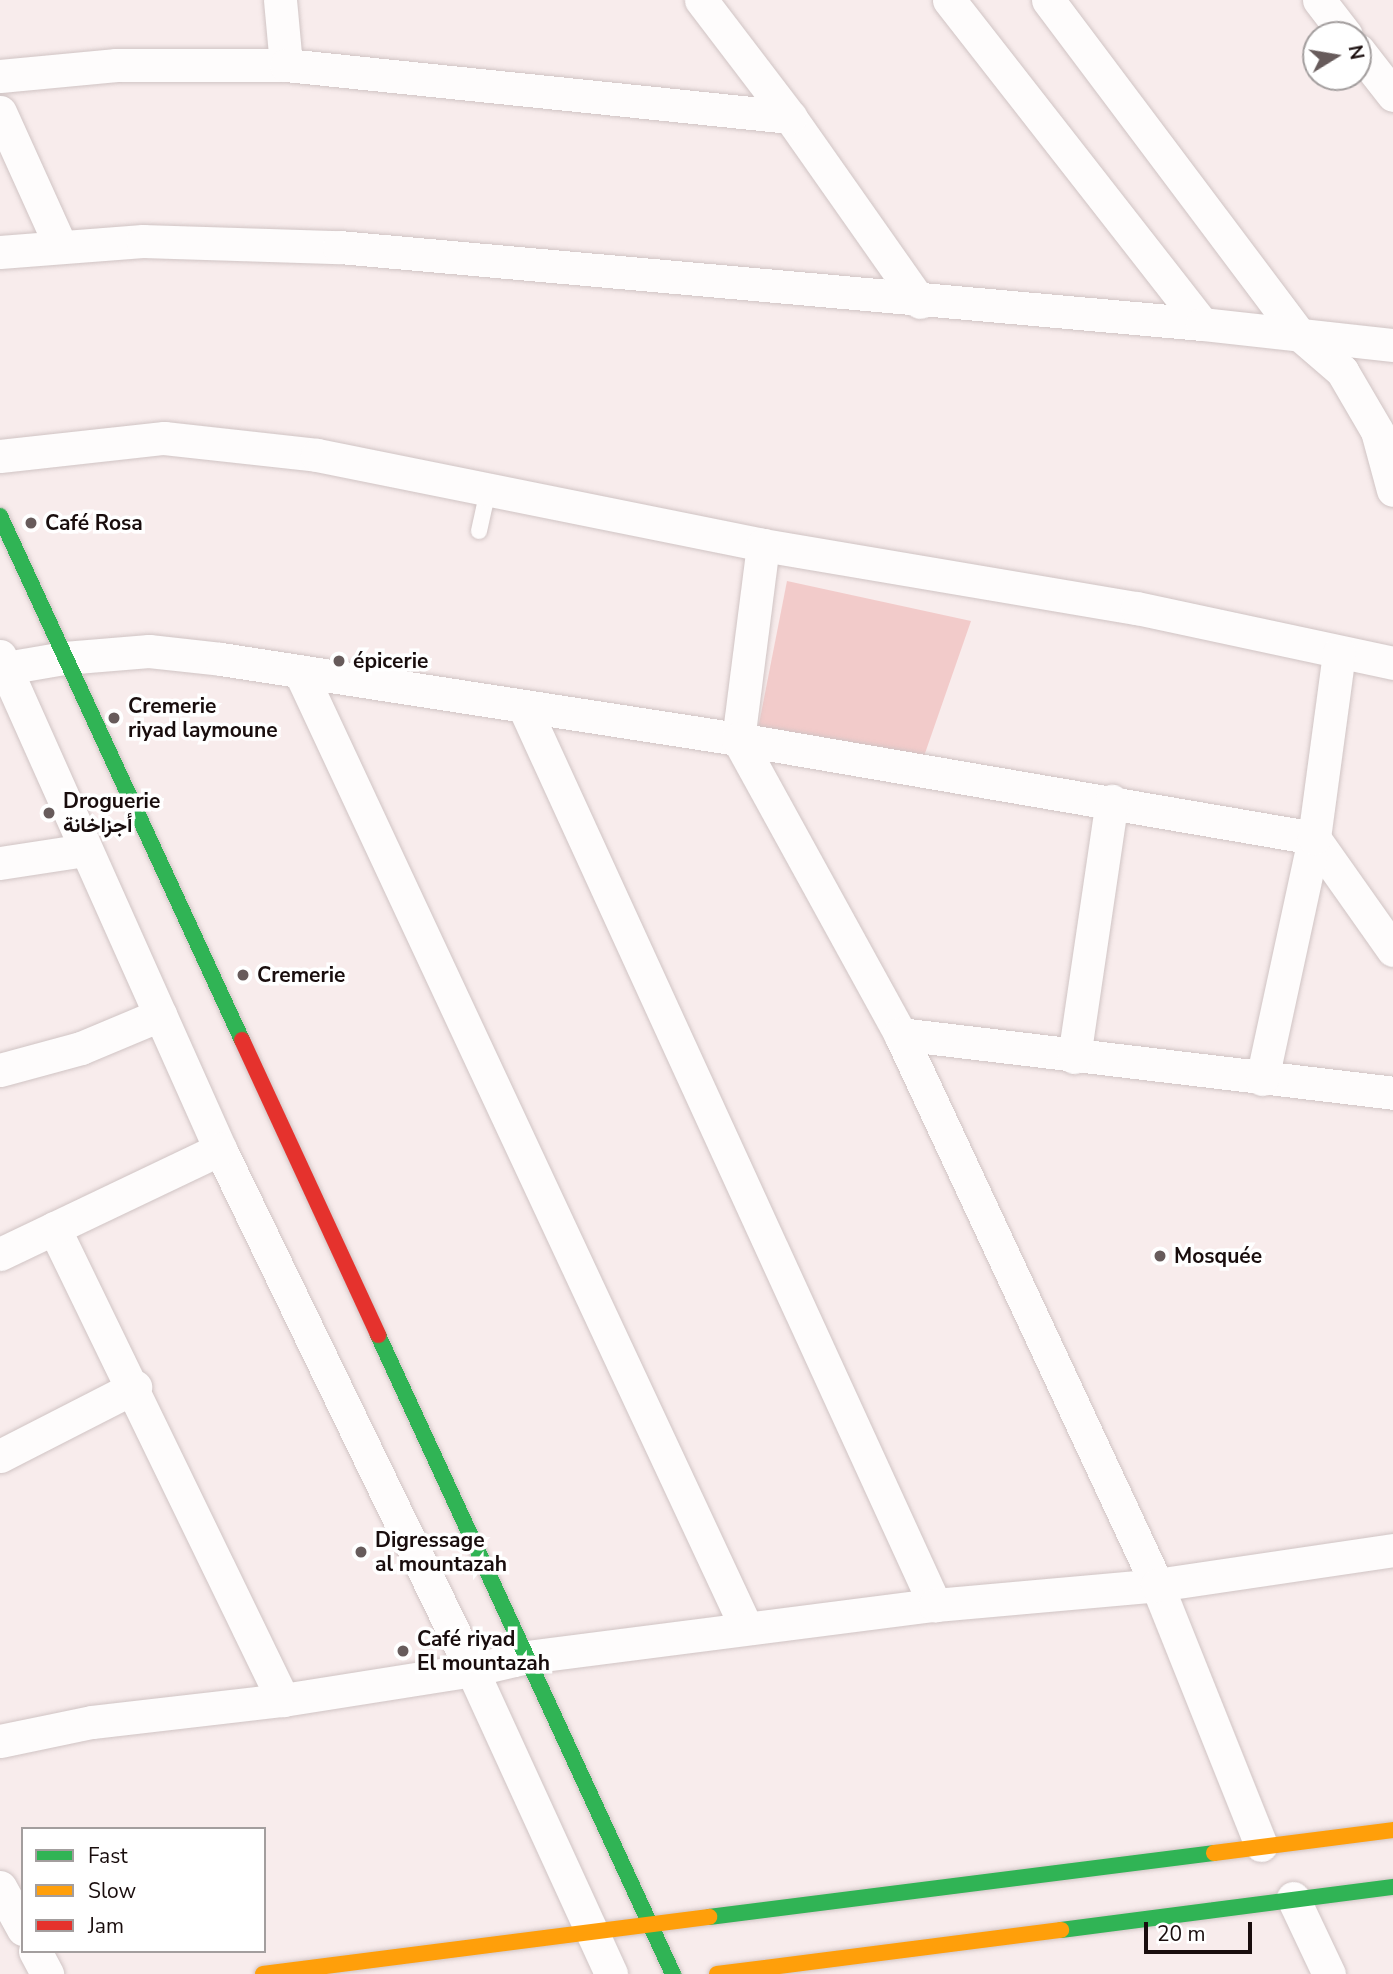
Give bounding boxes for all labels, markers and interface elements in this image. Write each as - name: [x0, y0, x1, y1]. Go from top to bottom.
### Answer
- north arrow: [1302, 21, 1372, 91]
- text: N: [1342, 43, 1370, 62]
- place label: Café Rosa: [45, 510, 143, 536]
- marker: Café Rosa: [23, 515, 39, 531]
- place label: épicerie: [353, 648, 428, 674]
- marker: épicerie: [331, 653, 347, 669]
- place label: Cremerie riyad laymoune: [128, 693, 278, 743]
- marker: Cremerie riyad laymoune: [106, 710, 122, 726]
- place label: Droguerie أجزاخانة: [63, 788, 160, 838]
- marker: Droguerie أجزاخانة: [41, 805, 57, 821]
- place label: Cremerie: [257, 962, 345, 988]
- marker: Cremerie: [235, 967, 251, 983]
- place label: Mosquée: [1174, 1243, 1262, 1269]
- marker: Mosquée: [1152, 1248, 1168, 1264]
- place label: Digressage al mountazah: [375, 1527, 507, 1577]
- marker: Digressage al mountazah: [353, 1544, 369, 1560]
- place label: Café riyad El mountazah: [417, 1626, 550, 1676]
- marker: Café riyad El mountazah: [395, 1643, 411, 1659]
- legend: [21, 1827, 266, 1953]
- text: Fast: [88, 1842, 128, 1870]
- text: Slow: [88, 1877, 136, 1905]
- scale bar: [1148, 1908, 1256, 1952]
- text: Jam: [88, 1912, 124, 1940]
- text: 20 m: [1157, 1920, 1206, 1948]

